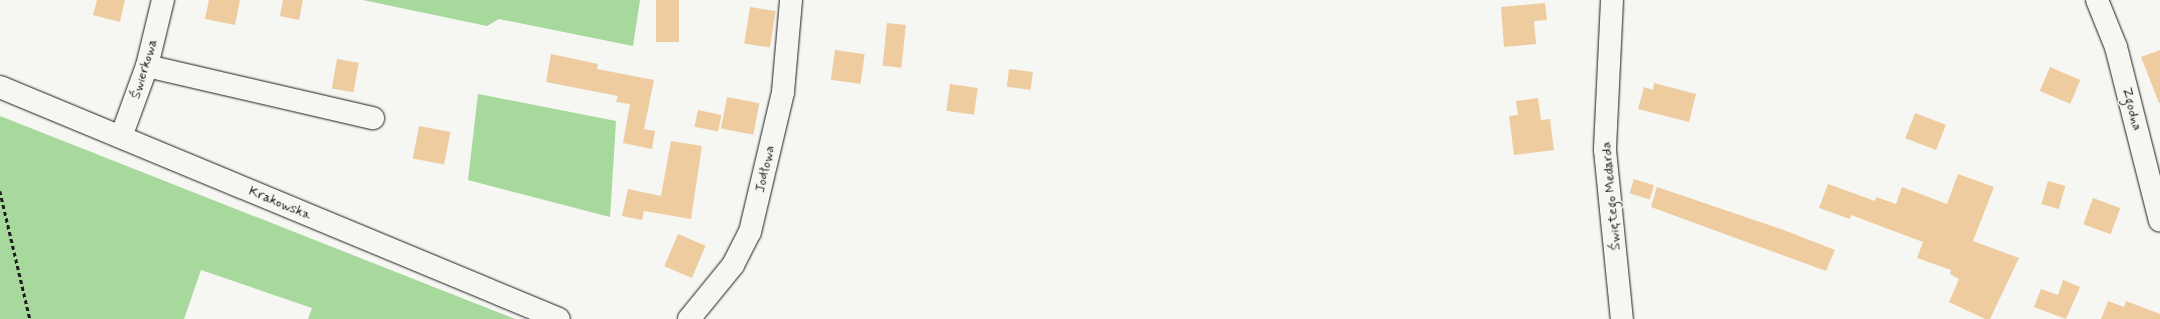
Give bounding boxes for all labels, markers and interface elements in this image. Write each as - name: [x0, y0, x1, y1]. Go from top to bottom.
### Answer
- street label: Świerkowa: [127, 37, 161, 101]
- street label: Zgodna: [2118, 86, 2146, 132]
- street label: Świętego Medarda: [1598, 139, 1624, 253]
- street label: Jodłowa: [751, 144, 779, 194]
- street label: Krakowska: [246, 182, 314, 224]

